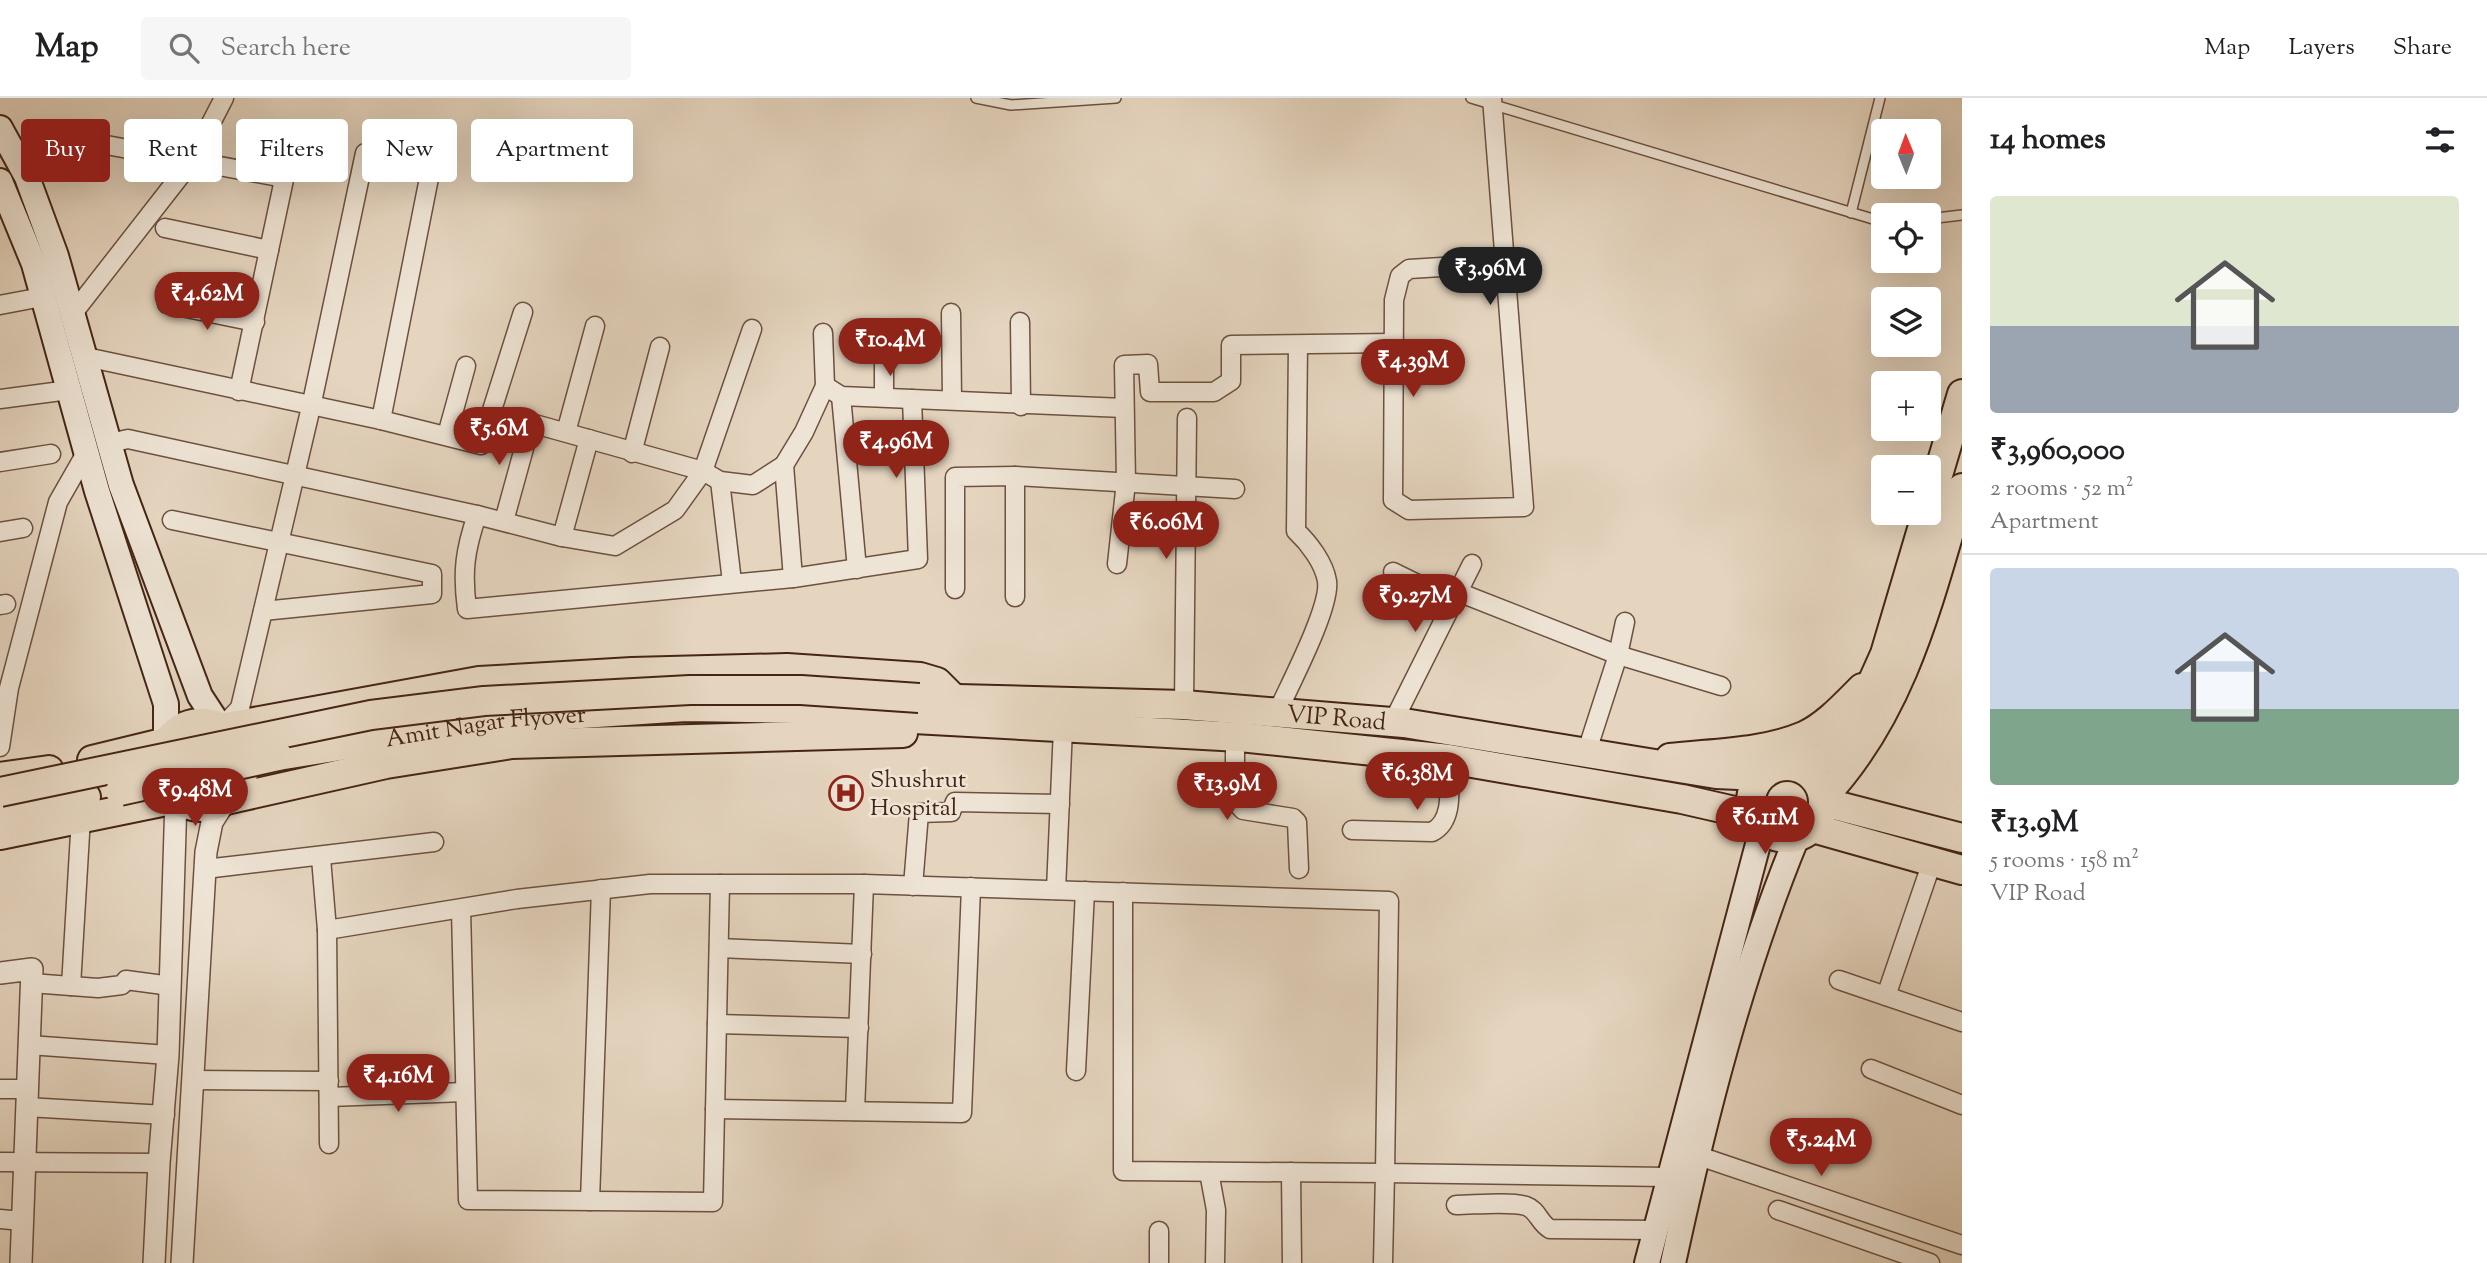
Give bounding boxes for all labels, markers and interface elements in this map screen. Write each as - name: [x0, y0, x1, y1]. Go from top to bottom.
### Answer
- search box: [141, 17, 631, 80]
- text: Map: [35, 24, 99, 72]
- icon: search: [165, 29, 203, 67]
- text: Search here: [221, 30, 351, 67]
- text: Map: [2204, 31, 2250, 65]
- text: Layers: [2288, 31, 2355, 65]
- text: Share: [2393, 31, 2452, 65]
- chip: Buy: [21, 119, 110, 182]
- chip: Rent: [124, 119, 222, 182]
- chip: Filters: [236, 119, 348, 182]
- chip: New: [362, 119, 457, 182]
- chip: Apartment: [471, 119, 633, 182]
- north arrow: [1871, 119, 1941, 189]
- map controls: [1871, 119, 1941, 525]
- text: 14 homes: [1990, 119, 2106, 162]
- icon: filters: [2421, 121, 2459, 159]
- button: locate: [1871, 203, 1941, 273]
- icon: home: [2162, 242, 2288, 368]
- pin: ₹3.96M: [1433, 248, 1547, 307]
- text: ₹3.96M: [1454, 253, 1526, 286]
- pin: ₹4.62M: [150, 272, 264, 332]
- text: ₹4.62M: [170, 278, 244, 311]
- button: layers: [1871, 287, 1941, 357]
- pin: ₹10.4M: [833, 318, 947, 378]
- text: ₹10.4M: [855, 324, 925, 357]
- pin: ₹4.39M: [1356, 340, 1470, 399]
- text: ₹4.39M: [1377, 345, 1449, 378]
- button: +: [1871, 371, 1941, 441]
- pin: ₹5.6M: [450, 408, 548, 467]
- text: ₹5.6M: [470, 413, 528, 446]
- pin: ₹4.96M: [839, 420, 953, 480]
- text: ₹4.96M: [859, 426, 933, 459]
- text: ₹3,960,000: [1990, 430, 2125, 473]
- button: −: [1871, 455, 1941, 525]
- text: 2 rooms · 52 m²: [1990, 473, 2133, 506]
- pin: ₹6.06M: [1109, 502, 1223, 561]
- text: Apartment: [1990, 506, 2099, 539]
- text: ₹6.06M: [1129, 507, 1203, 540]
- pin: ₹9.27M: [1358, 574, 1472, 634]
- text: ₹9.27M: [1378, 580, 1452, 613]
- icon: home: [2162, 614, 2288, 740]
- street label: VIP Road: [1285, 698, 1388, 741]
- street label: Amit Nagar Flyover: [383, 699, 587, 757]
- pin: ₹6.38M: [1360, 752, 1474, 812]
- text: ₹6.38M: [1381, 758, 1453, 791]
- pin: ₹13.9M: [1170, 762, 1284, 822]
- place label: Shushrut Hospital: [870, 764, 966, 826]
- pin: ₹9.48M: [138, 768, 252, 828]
- text: ₹13.9M: [1193, 768, 1261, 801]
- text: ₹9.48M: [158, 774, 232, 807]
- hospital icon: Shushrut Hospital: [827, 774, 865, 812]
- pin: ₹6.11M: [1708, 796, 1822, 856]
- text: ₹6.11M: [1732, 802, 1798, 835]
- text: ₹13.9M: [1990, 802, 2079, 845]
- text: 5 rooms · 158 m²: [1990, 845, 2139, 878]
- text: VIP Road: [1990, 878, 2086, 911]
- pin: ₹4.16M: [341, 1054, 455, 1114]
- text: ₹4.16M: [363, 1060, 433, 1093]
- pin: ₹5.24M: [1764, 1118, 1878, 1178]
- text: ₹5.24M: [1786, 1124, 1856, 1157]

